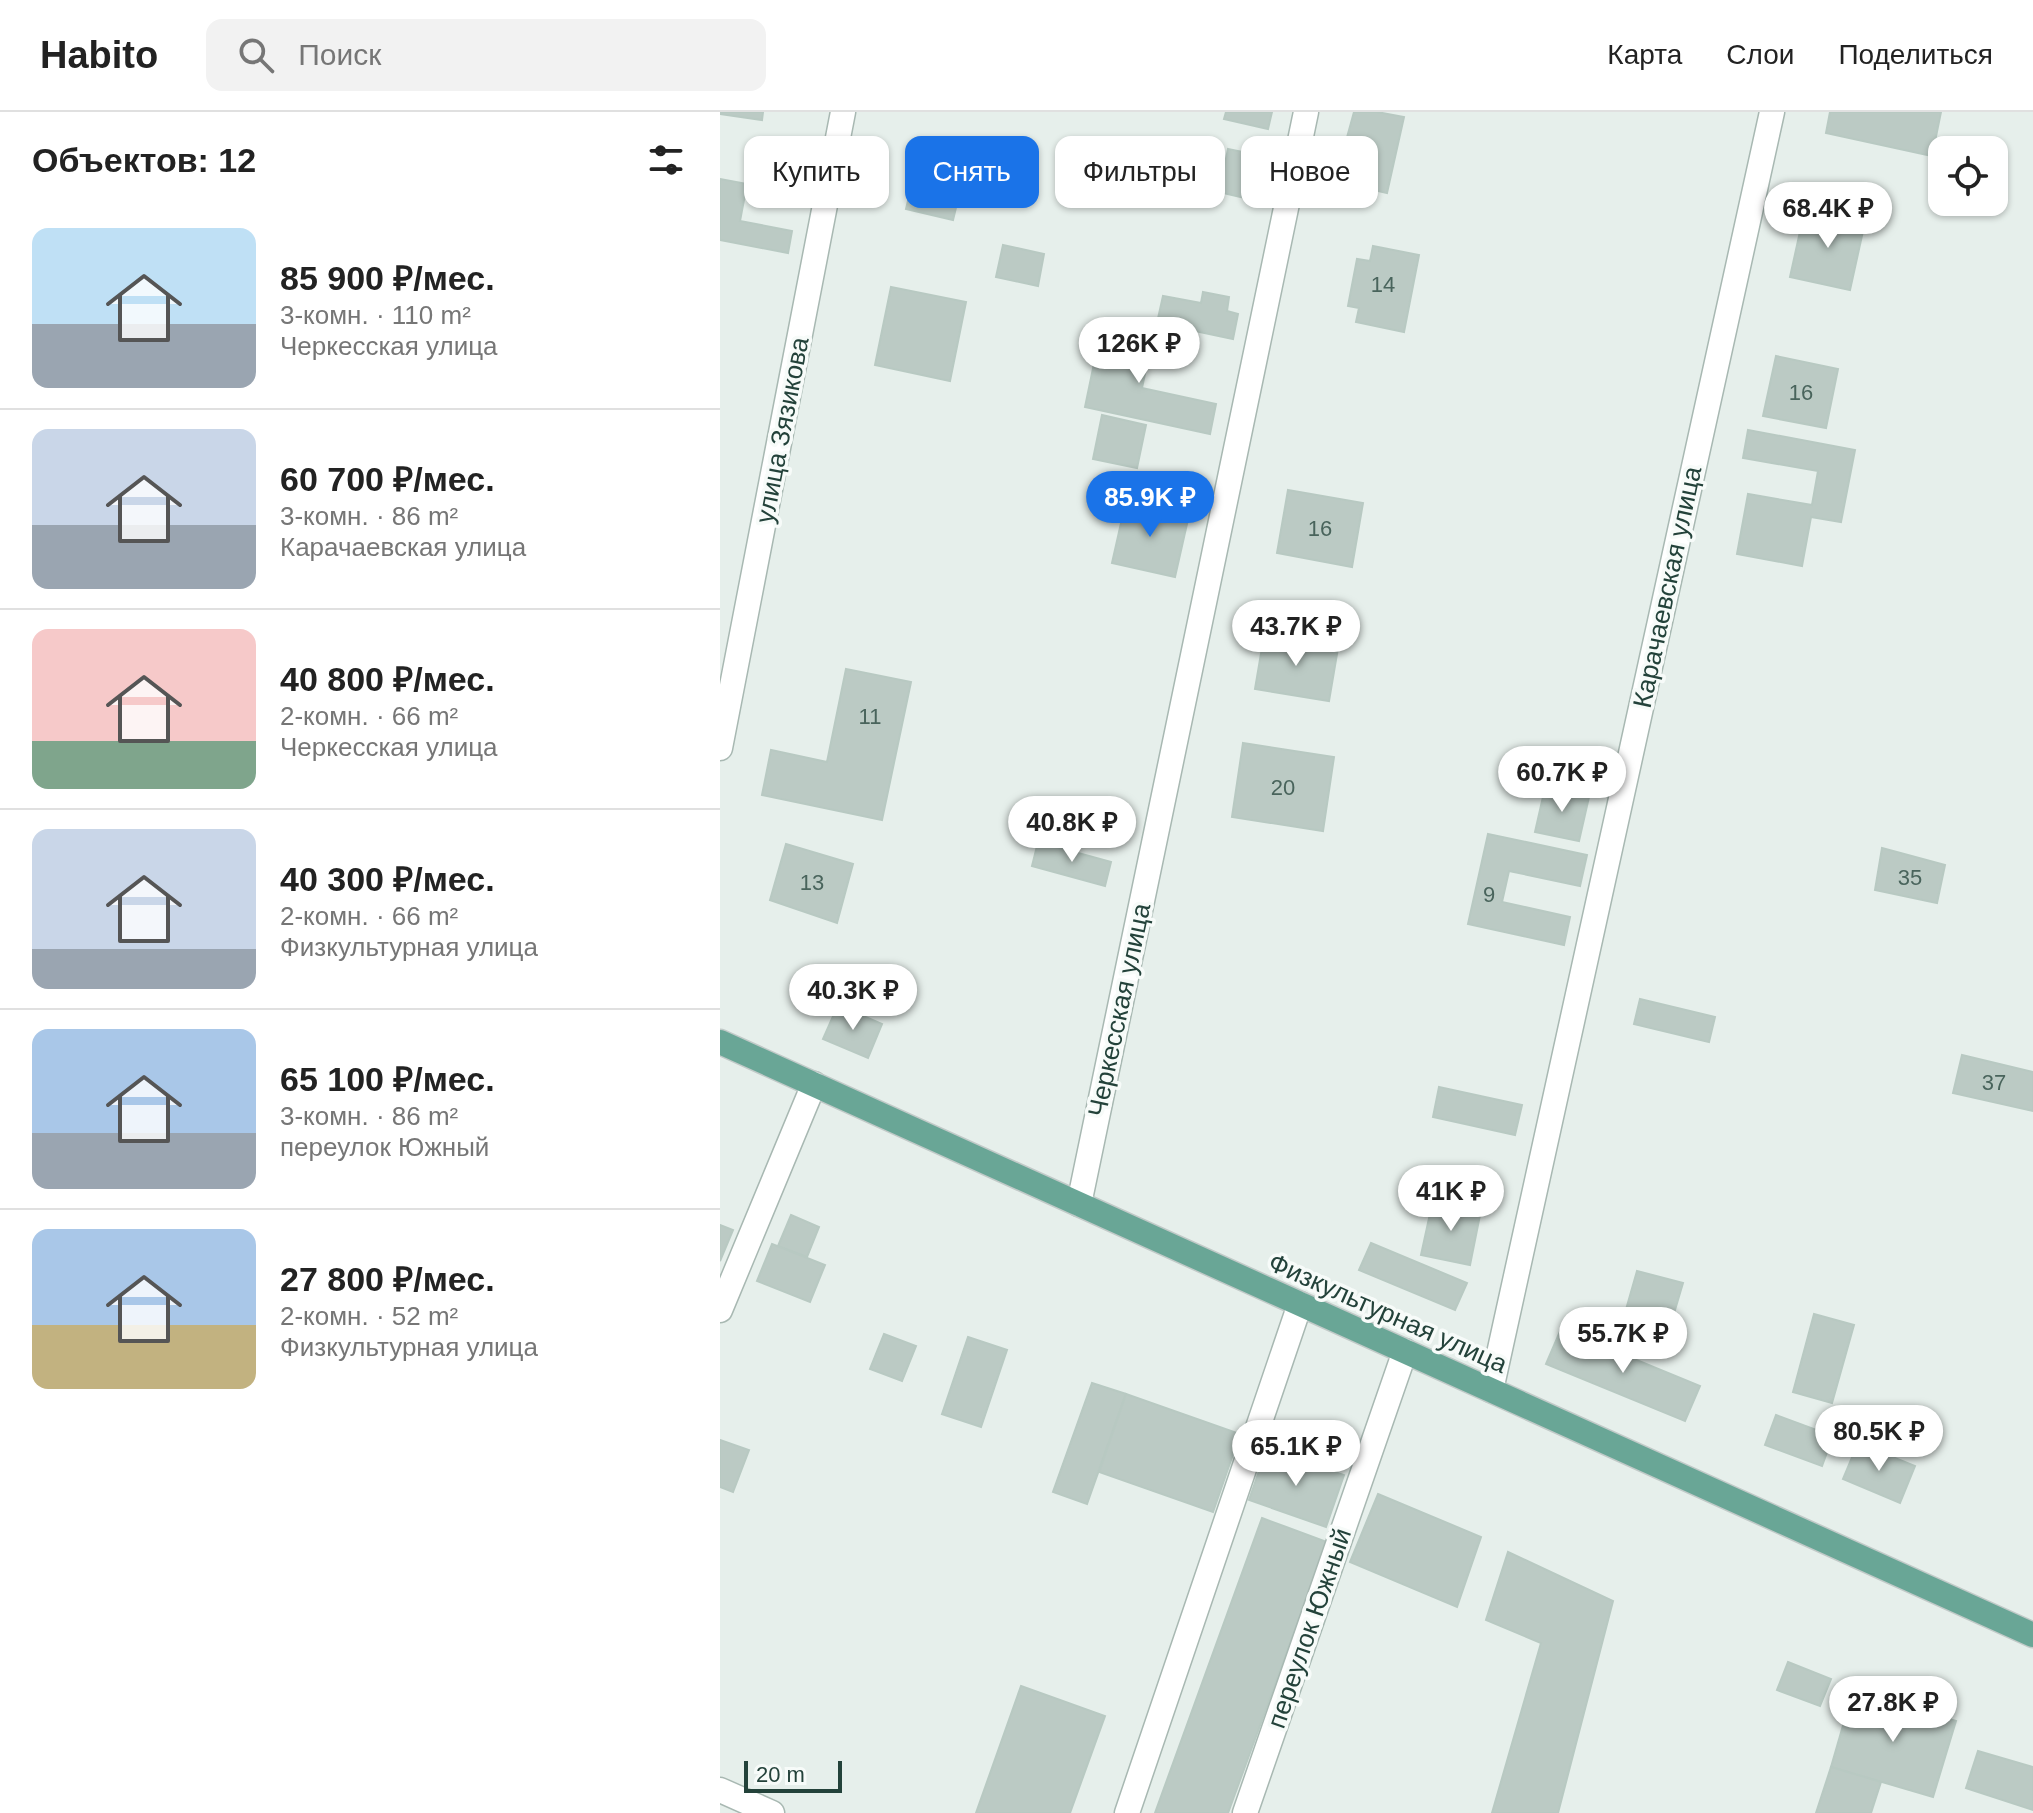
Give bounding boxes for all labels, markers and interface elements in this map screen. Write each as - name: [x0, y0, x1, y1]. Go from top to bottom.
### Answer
- search box: [206, 19, 766, 91]
- icon: search: [234, 33, 278, 77]
- text: Habito: [40, 34, 158, 76]
- text: Поиск: [298, 38, 381, 71]
- text: Карта: [1607, 39, 1682, 70]
- text: Слои: [1726, 39, 1794, 70]
- text: Поделиться: [1838, 39, 1993, 70]
- chip: Купить: [744, 136, 889, 208]
- chip: Снять: [905, 136, 1039, 208]
- chip: Фильтры: [1055, 136, 1225, 208]
- chip: Новое: [1241, 136, 1378, 208]
- map controls: [1928, 136, 2008, 216]
- button: locate: [1928, 136, 2008, 216]
- icon: filters: [644, 138, 688, 182]
- text: Объектов: 12: [32, 141, 256, 179]
- pin: 68.4K ₽: [1754, 182, 1902, 250]
- text: 68.4K ₽: [1782, 193, 1874, 223]
- text: 85 900 ₽/мес.: [280, 259, 495, 297]
- icon: home: [96, 260, 192, 356]
- house number: 14: [1371, 272, 1395, 297]
- text: 3-комн. · 110 m²: [280, 300, 471, 330]
- pin: 126K ₽: [1074, 317, 1204, 385]
- text: 126K ₽: [1097, 328, 1181, 358]
- text: Черкесская улица: [280, 331, 498, 361]
- street label: улица Зязикова: [749, 334, 815, 526]
- house number: 16: [1789, 380, 1813, 405]
- text: 60 700 ₽/мес.: [280, 460, 495, 498]
- icon: home: [96, 461, 192, 557]
- street label: Карачаевская улица: [1627, 463, 1707, 710]
- pin: 85.9K ₽: [1076, 471, 1224, 539]
- text: 85.9K ₽: [1104, 482, 1196, 512]
- text: 3-комн. · 86 m²: [280, 501, 458, 531]
- house number: 16: [1308, 516, 1332, 541]
- text: Карачаевская улица: [280, 532, 526, 562]
- pin: 43.7K ₽: [1222, 600, 1370, 668]
- text: 43.7K ₽: [1250, 611, 1342, 641]
- text: 40 800 ₽/мес.: [280, 660, 495, 698]
- icon: home: [96, 661, 192, 757]
- text: 2-комн. · 66 m²: [280, 701, 458, 731]
- house number: 11: [859, 704, 881, 729]
- text: Черкесская улица: [280, 732, 498, 762]
- pin: 60.7K ₽: [1488, 746, 1636, 814]
- text: 60.7K ₽: [1516, 757, 1608, 787]
- house number: 20: [1271, 775, 1295, 800]
- pin: 40.8K ₽: [998, 796, 1146, 864]
- text: 40.8K ₽: [1026, 807, 1118, 837]
- text: 40 300 ₽/мес.: [280, 860, 495, 898]
- icon: home: [96, 861, 192, 957]
- house number: 35: [1898, 865, 1922, 890]
- house number: 13: [800, 870, 824, 895]
- house number: 9: [1483, 882, 1495, 907]
- street label: Черкесская улица: [1082, 900, 1156, 1120]
- text: 2-комн. · 66 m²: [280, 901, 458, 931]
- text: Физкультурная улица: [280, 932, 538, 962]
- pin: 40.3K ₽: [779, 964, 927, 1032]
- text: 40.3K ₽: [807, 975, 899, 1005]
- text: 65 100 ₽/мес.: [280, 1060, 495, 1098]
- icon: home: [96, 1061, 192, 1157]
- house number: 37: [1982, 1070, 2006, 1095]
- text: 3-комн. · 86 m²: [280, 1101, 458, 1131]
- text: переулок Южный: [280, 1132, 489, 1162]
- pin: 41K ₽: [1395, 1165, 1507, 1233]
- text: 41K ₽: [1416, 1176, 1486, 1206]
- street label: Физкультурная улица: [1264, 1247, 1512, 1379]
- text: 27 800 ₽/мес.: [280, 1260, 495, 1298]
- icon: home: [96, 1261, 192, 1357]
- text: 2-комн. · 52 m²: [280, 1301, 458, 1331]
- pin: 55.7K ₽: [1549, 1307, 1697, 1375]
- text: 55.7K ₽: [1577, 1318, 1669, 1348]
- text: Физкультурная улица: [280, 1332, 538, 1362]
- pin: 80.5K ₽: [1805, 1405, 1953, 1473]
- text: 80.5K ₽: [1833, 1416, 1925, 1446]
- pin: 65.1K ₽: [1222, 1420, 1370, 1488]
- text: 65.1K ₽: [1250, 1431, 1342, 1461]
- street label: переулок Южный: [1261, 1524, 1357, 1732]
- pin: 27.8K ₽: [1819, 1676, 1967, 1744]
- text: 27.8K ₽: [1847, 1687, 1939, 1717]
- scale bar: [744, 1757, 842, 1793]
- text: 20 m: [756, 1762, 805, 1787]

